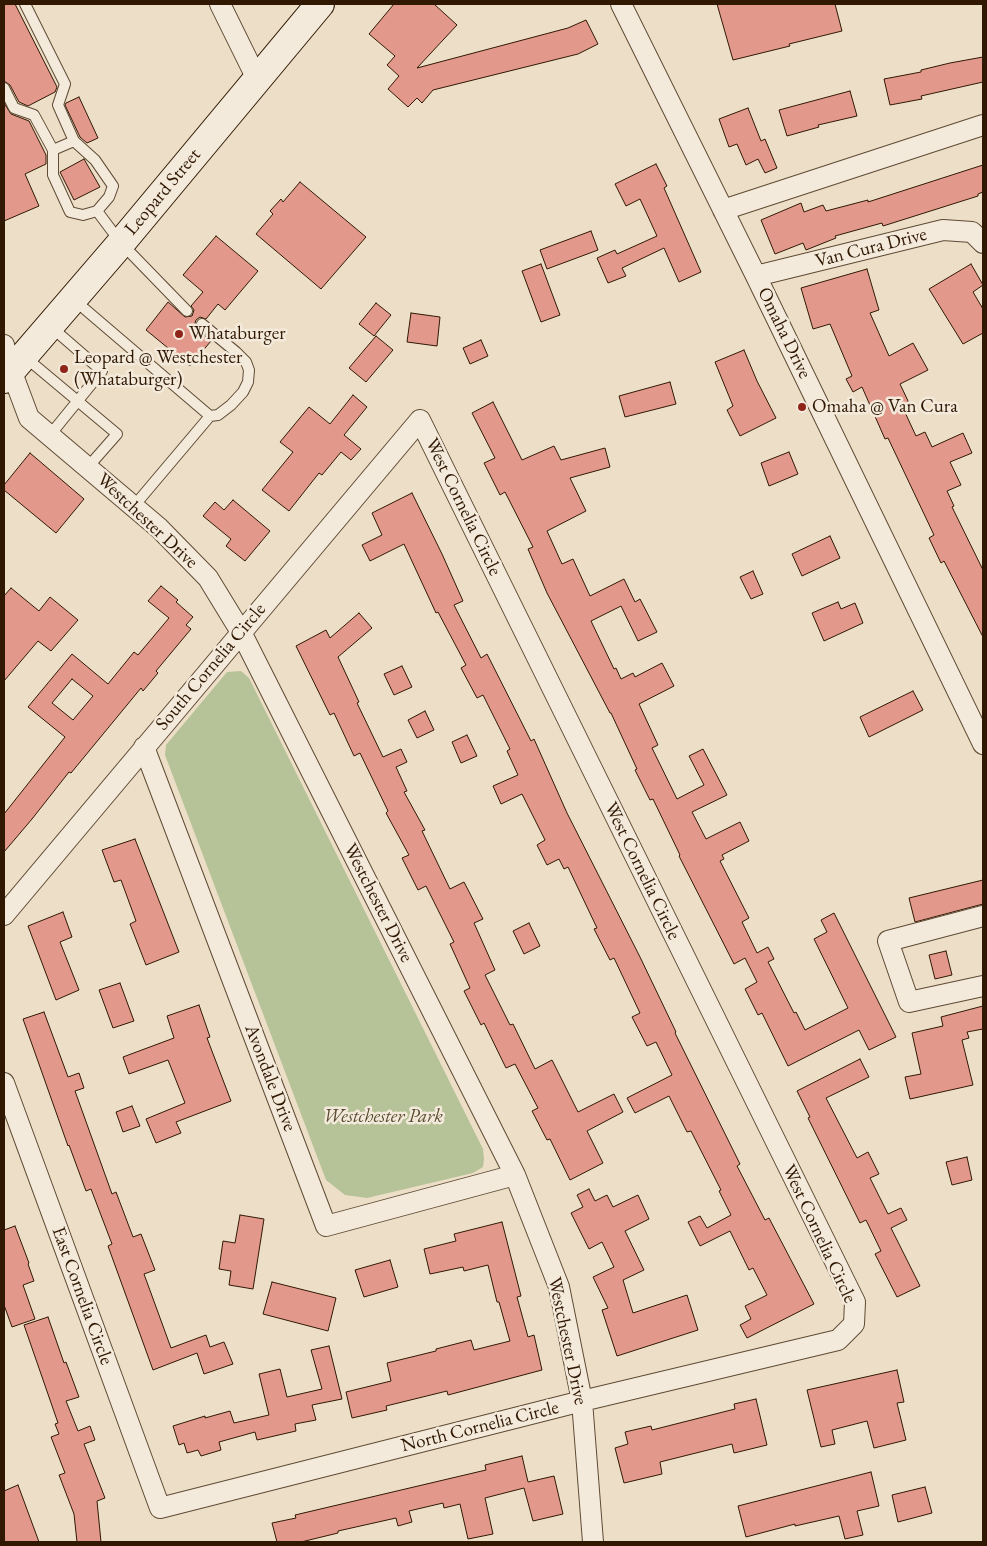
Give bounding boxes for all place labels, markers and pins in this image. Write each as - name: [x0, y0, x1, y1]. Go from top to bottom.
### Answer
- place label: Whataburger: [189, 323, 285, 345]
- marker: Whataburger: [173, 328, 185, 340]
- place label: Leopard @ Westchester (Whataburger): [74, 347, 242, 391]
- marker: Leopard @ Westchester (Whataburger): [58, 363, 70, 375]
- place label: Omaha @ Van Cura: [812, 396, 958, 418]
- marker: Omaha @ Van Cura: [796, 401, 808, 413]

